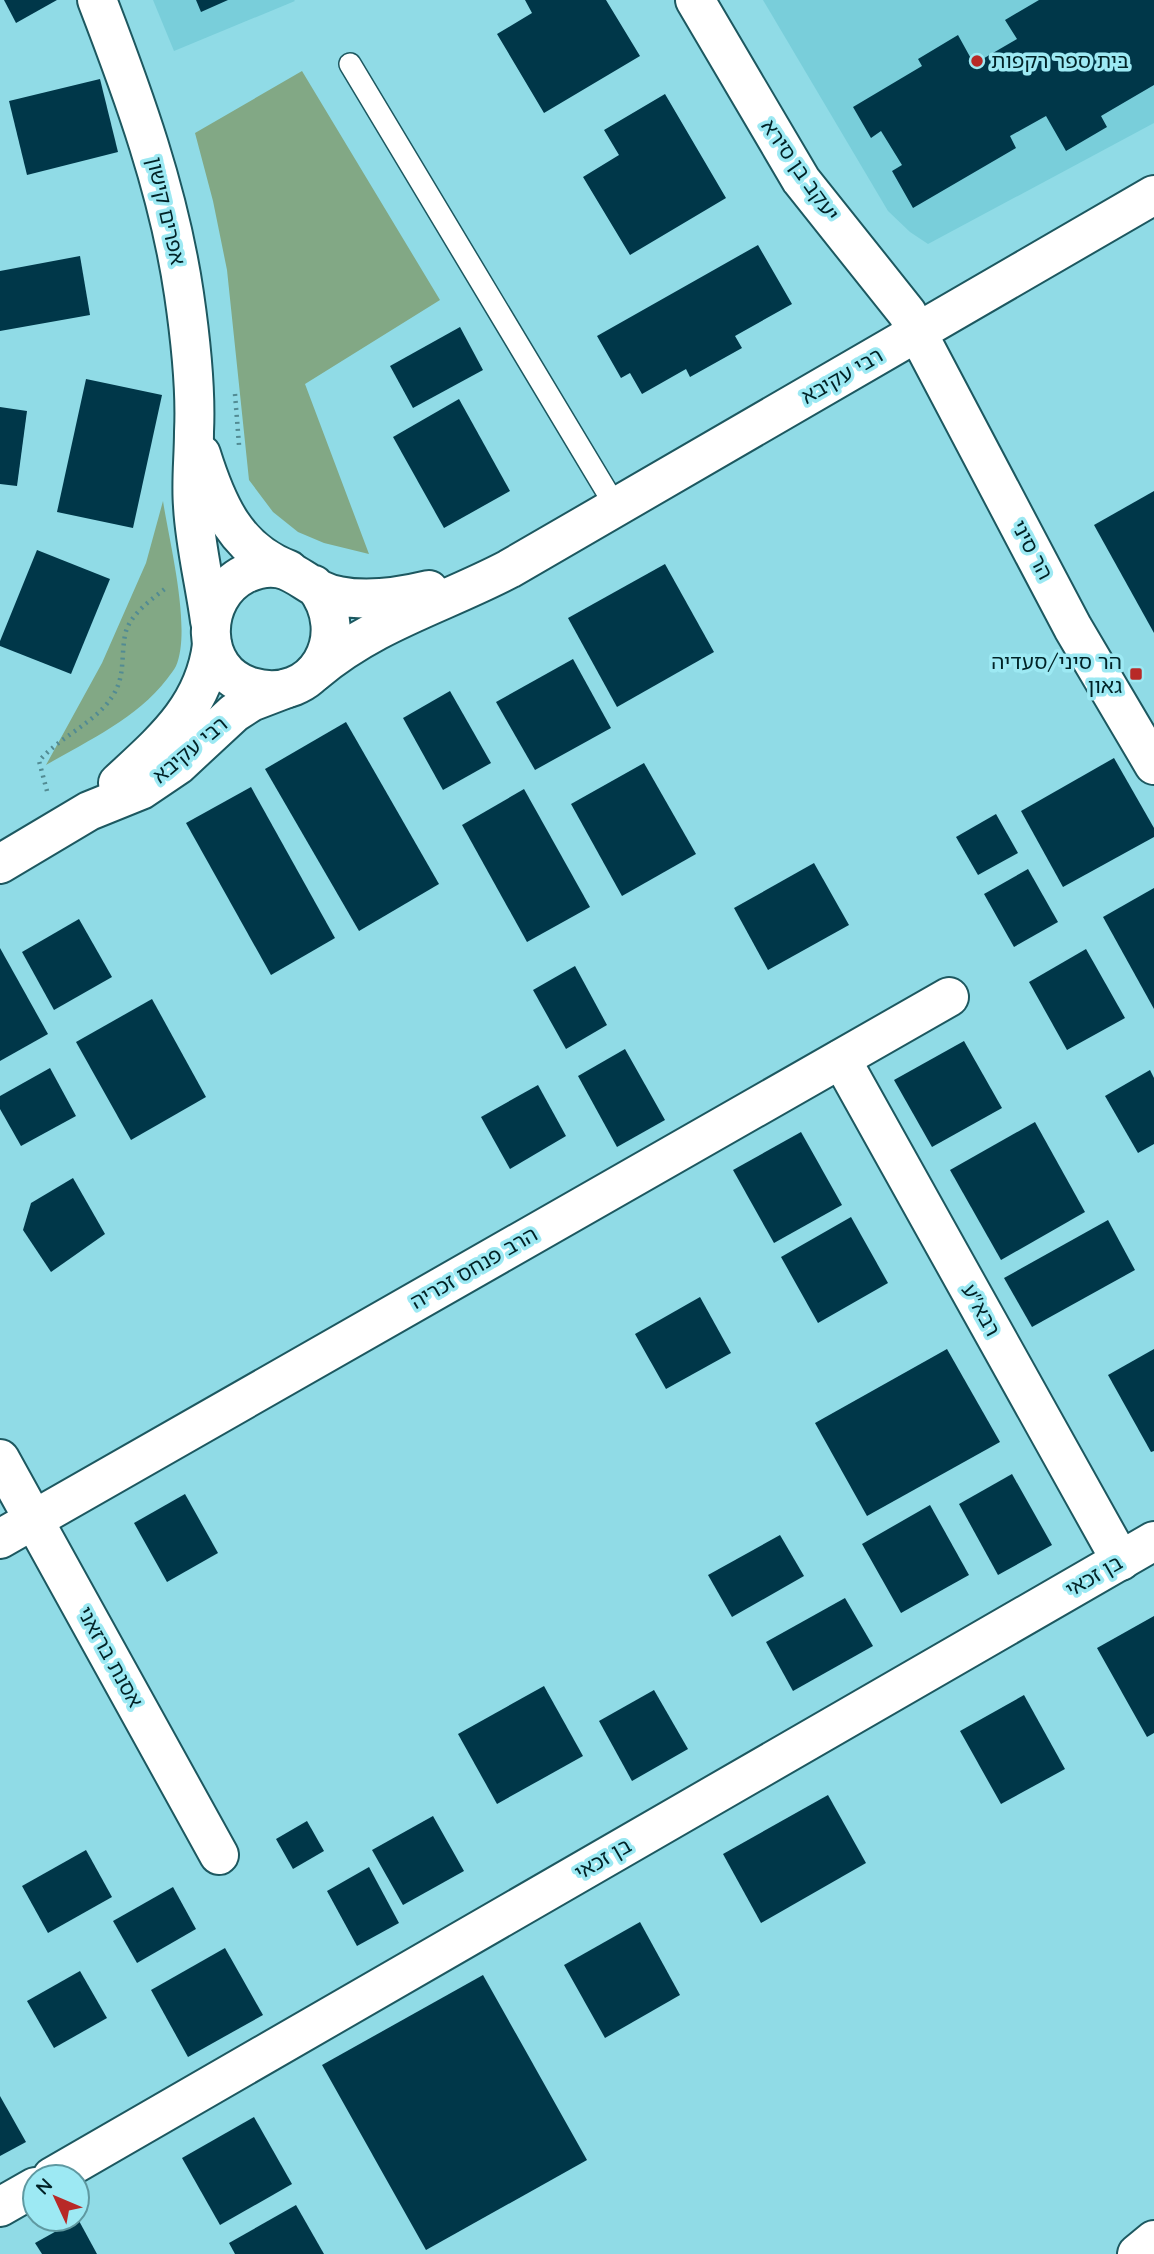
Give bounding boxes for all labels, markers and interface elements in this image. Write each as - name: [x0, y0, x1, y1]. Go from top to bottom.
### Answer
- place label: בית ספר רקפות: [991, 47, 1129, 73]
- marker: בית ספר רקפות: [969, 53, 985, 69]
- street label: יעקב בן סירא: [756, 114, 845, 225]
- street label: אפרים קישון: [142, 154, 192, 267]
- street label: רבי עקיבא: [796, 341, 887, 409]
- street label: הר סיני: [1007, 515, 1059, 584]
- place label: הר סיני/סעדיה גאון: [991, 648, 1122, 698]
- marker: הר סיני/סעדיה גאון: [1128, 666, 1144, 682]
- street label: רבי עקיבא: [147, 710, 232, 788]
- street label: הרב פנחס זכריה: [405, 1220, 542, 1314]
- street label: רבא"ע: [957, 1279, 1007, 1340]
- street label: בן זכאי: [1060, 1549, 1127, 1602]
- street label: אסנת ברזאני: [73, 1602, 149, 1712]
- street label: בן זכאי: [569, 1832, 636, 1885]
- north arrow: [21, 2163, 91, 2233]
- text: N: [30, 2173, 57, 2200]

